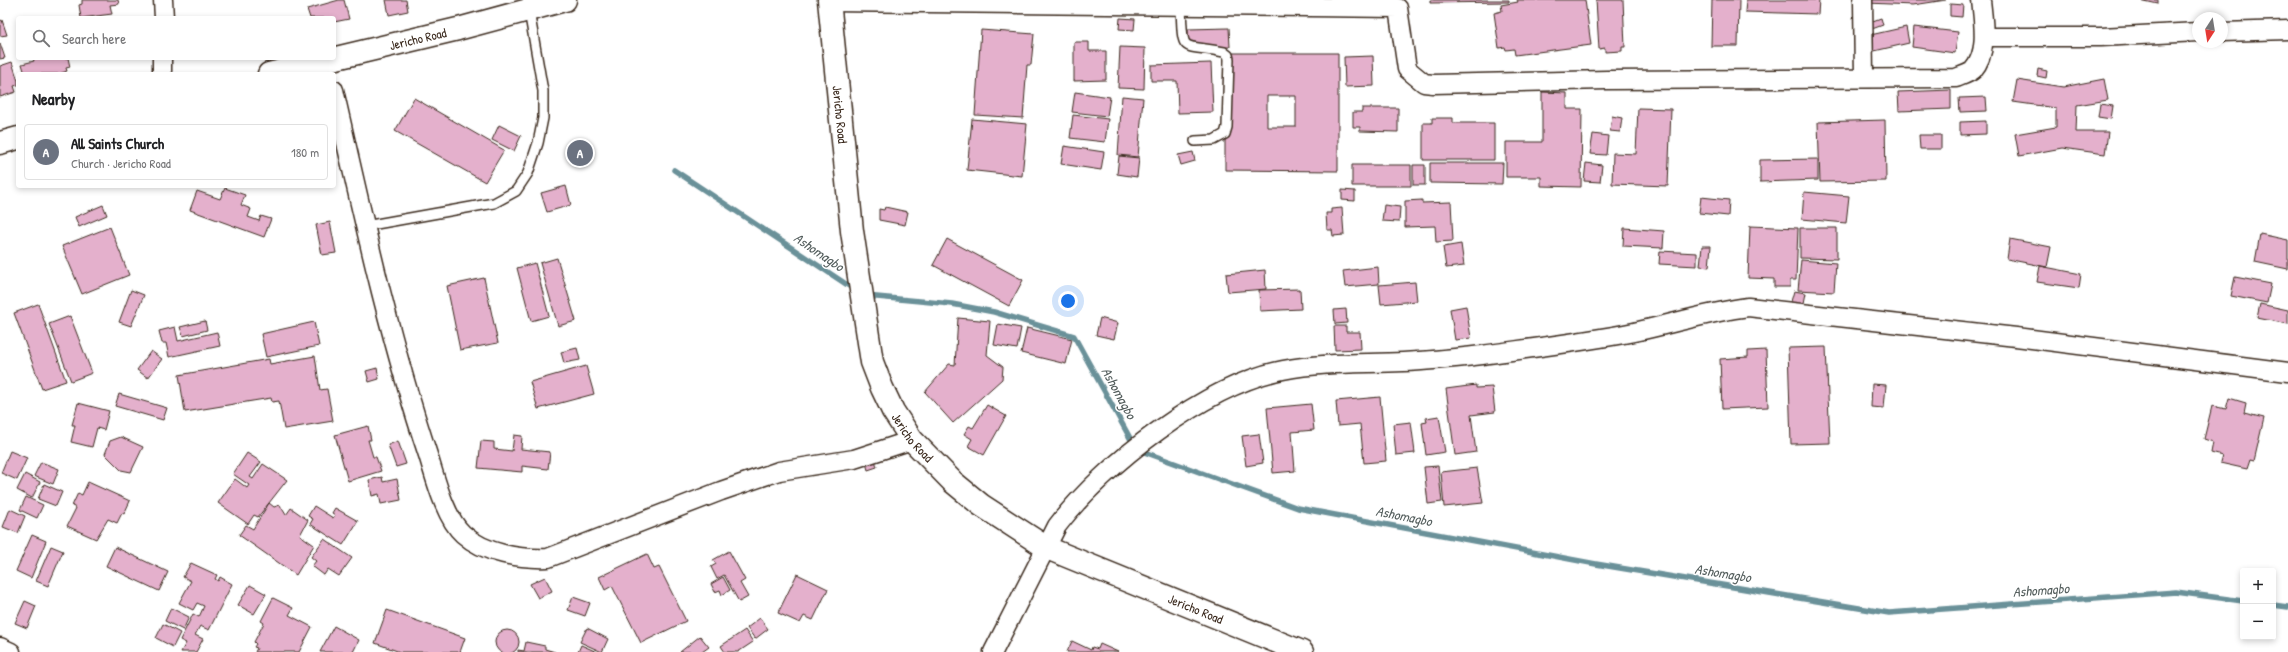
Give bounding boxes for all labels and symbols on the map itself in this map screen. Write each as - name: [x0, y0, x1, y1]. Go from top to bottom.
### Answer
- north arrow: [2192, 12, 2228, 48]
- street label: Jericho Road: [388, 23, 448, 54]
- street label: Jericho Road: [829, 85, 852, 144]
- pin: A: [567, 138, 593, 168]
- water label: Ashomagbo: [790, 228, 849, 277]
- your location: [1058, 291, 1078, 311]
- water label: Ashomagbo: [1097, 363, 1142, 424]
- street label: Jericho Road: [888, 409, 938, 466]
- water label: Ashomagbo: [1374, 501, 1435, 531]
- water label: Ashomagbo: [1694, 559, 1754, 587]
- water label: Ashomagbo: [2012, 578, 2071, 602]
- street label: Jericho Road: [1165, 589, 1226, 628]

